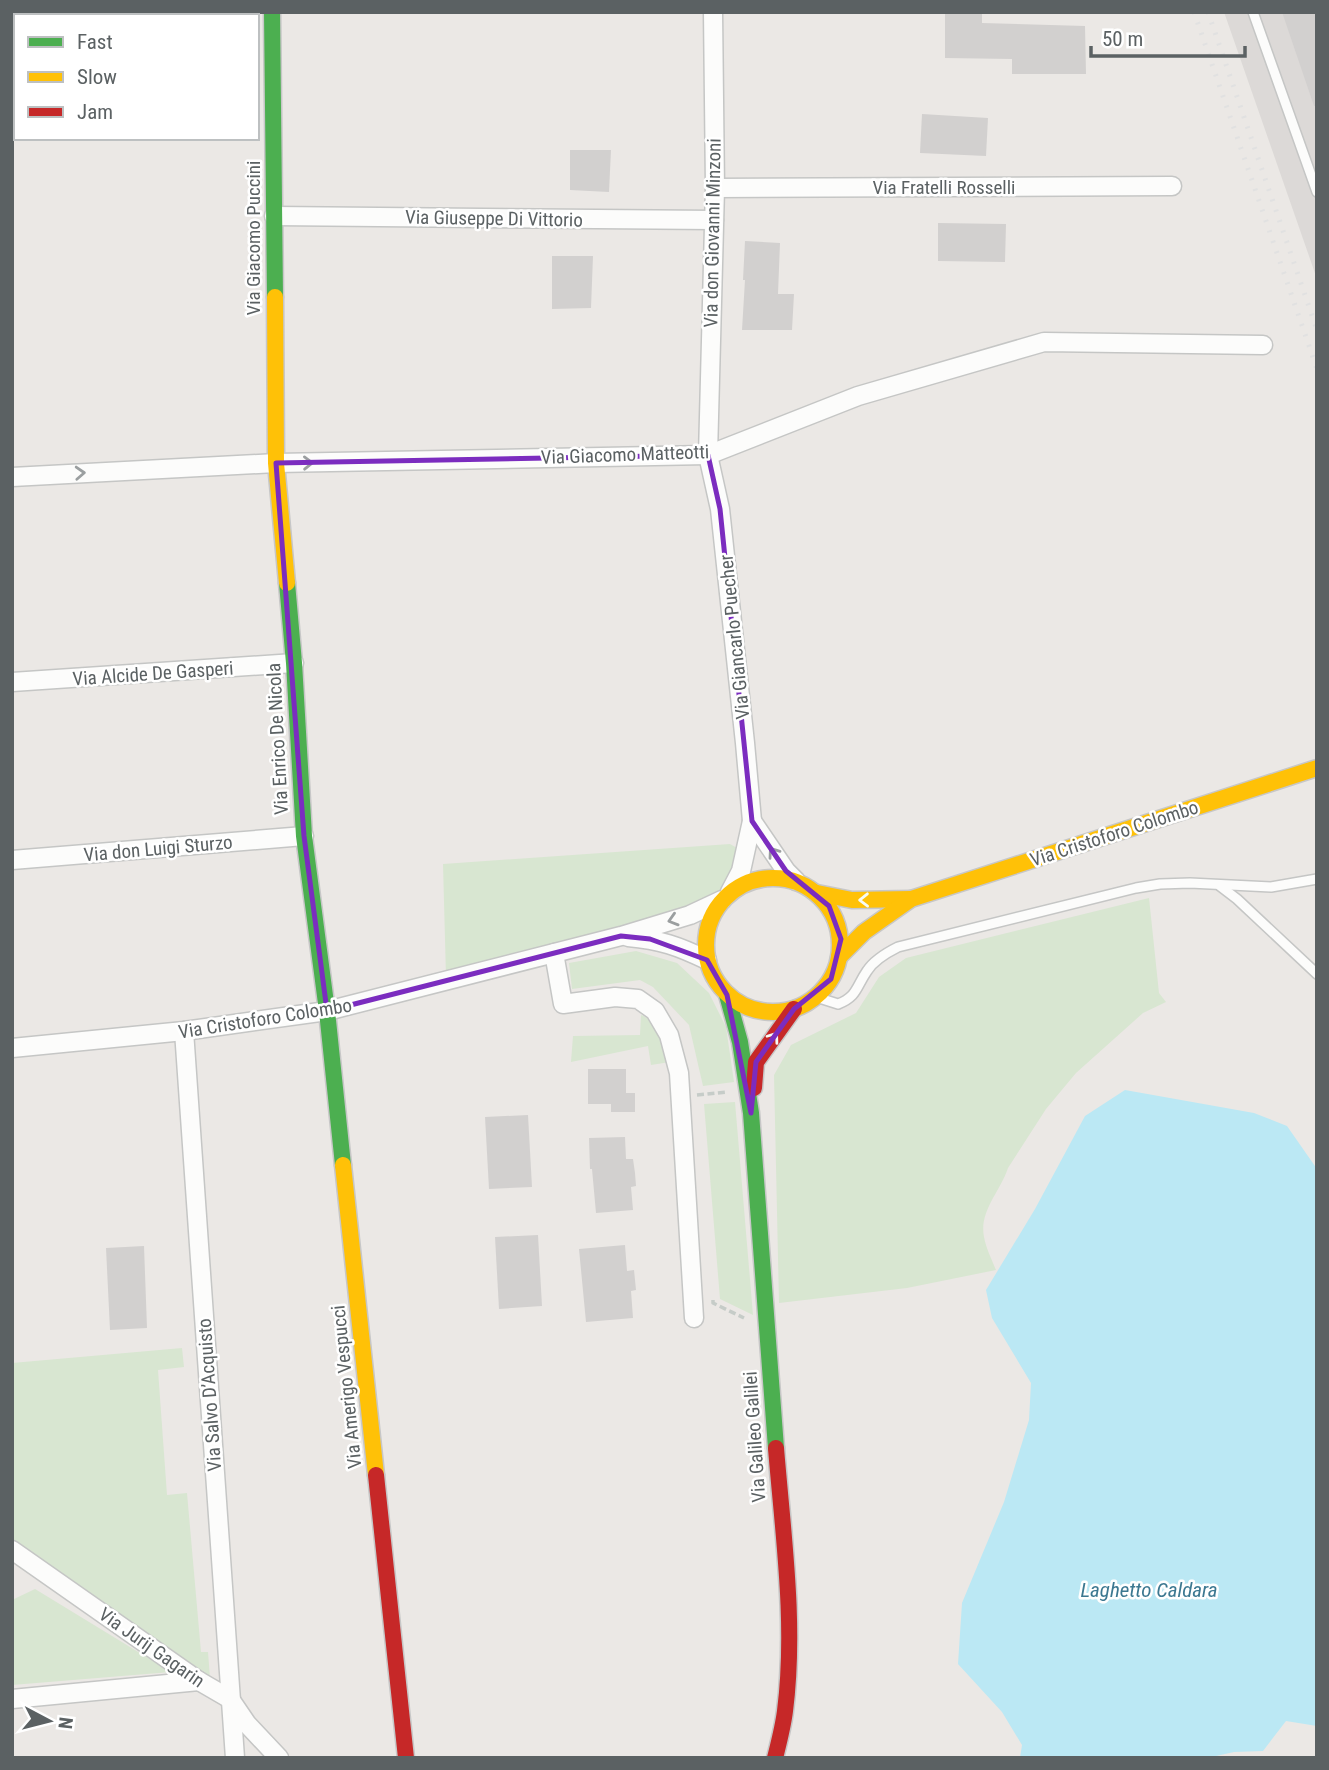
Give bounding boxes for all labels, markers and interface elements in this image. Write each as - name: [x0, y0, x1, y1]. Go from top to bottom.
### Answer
- legend: [14, 14, 259, 140]
- scale bar: [1091, 14, 1245, 58]
- text: 50 m: [1102, 27, 1143, 51]
- text: Fast: [77, 30, 113, 54]
- text: Slow: [77, 65, 117, 89]
- text: Jam: [77, 100, 113, 124]
- street label: Via don Giovanni Minzoni: [699, 138, 726, 328]
- street label: Via Giacomo Puccini: [242, 161, 265, 315]
- street label: Via Fratelli Rosselli: [873, 176, 1015, 199]
- street label: Via Giuseppe Di Vittorio: [405, 205, 583, 232]
- street label: Via Giacomo Matteotti: [540, 440, 710, 469]
- one-way arrow: [302, 455, 313, 470]
- one-way arrow: [75, 466, 86, 481]
- street label: Via Giancarlo Puecher: [714, 553, 755, 720]
- street label: Via Alcide De Gasperi: [72, 656, 234, 691]
- street label: Via Enrico De Nicola: [262, 662, 293, 815]
- street label: Via Cristoforo Colombo: [1027, 795, 1201, 872]
- street label: Via don Luigi Sturzo: [83, 831, 233, 866]
- one-way arrow: [769, 847, 781, 860]
- one-way arrow: [858, 892, 868, 908]
- one-way arrow: [667, 912, 679, 927]
- street label: Via Cristoforo Colombo: [177, 993, 354, 1044]
- one-way arrow: [766, 1032, 779, 1045]
- street label: Via Amerigo Vespucci: [326, 1304, 367, 1470]
- street label: Via Salvo D’Acquisto: [193, 1318, 226, 1472]
- street label: Via Galileo Galilei: [738, 1371, 771, 1503]
- water label: Laghetto Caldara: [1080, 1578, 1218, 1602]
- street label: Via Jurij Gagarin: [94, 1602, 209, 1692]
- north arrow: [14, 1686, 84, 1756]
- text: N: [53, 1716, 78, 1730]

